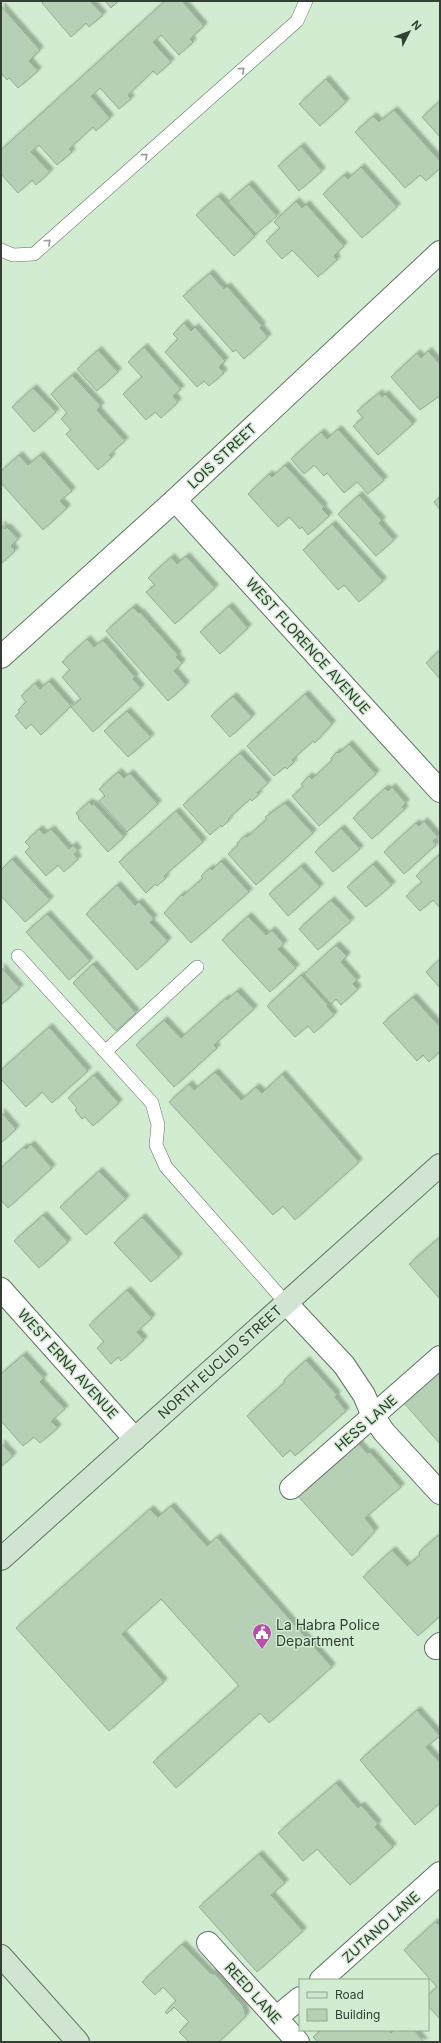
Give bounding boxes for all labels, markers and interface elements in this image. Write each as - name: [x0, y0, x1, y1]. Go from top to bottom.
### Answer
- north arrow: [389, 12, 429, 52]
- text: N: [408, 18, 424, 33]
- one-way arrow: [237, 67, 245, 74]
- one-way arrow: [140, 153, 148, 161]
- one-way arrow: [43, 240, 50, 247]
- street label: LOIS STREET: [184, 419, 260, 492]
- street label: WEST FLORENCE AVENUE: [243, 574, 374, 717]
- street label: NORTH EUCLID STREET: [154, 1301, 285, 1422]
- street label: WEST ERNA AVENUE: [15, 1305, 122, 1422]
- street label: HESS LANE: [331, 1391, 400, 1454]
- place label: La Habra Police Department: [276, 1616, 380, 1649]
- public building icon: La Habra Police Department: [251, 1622, 273, 1650]
- street label: ZUTANO LANE: [338, 1887, 423, 1966]
- street label: REED LANE: [221, 1959, 285, 2027]
- legend: [299, 1979, 429, 2031]
- text: Road: [335, 1987, 364, 2002]
- text: Building: [335, 2007, 380, 2022]

